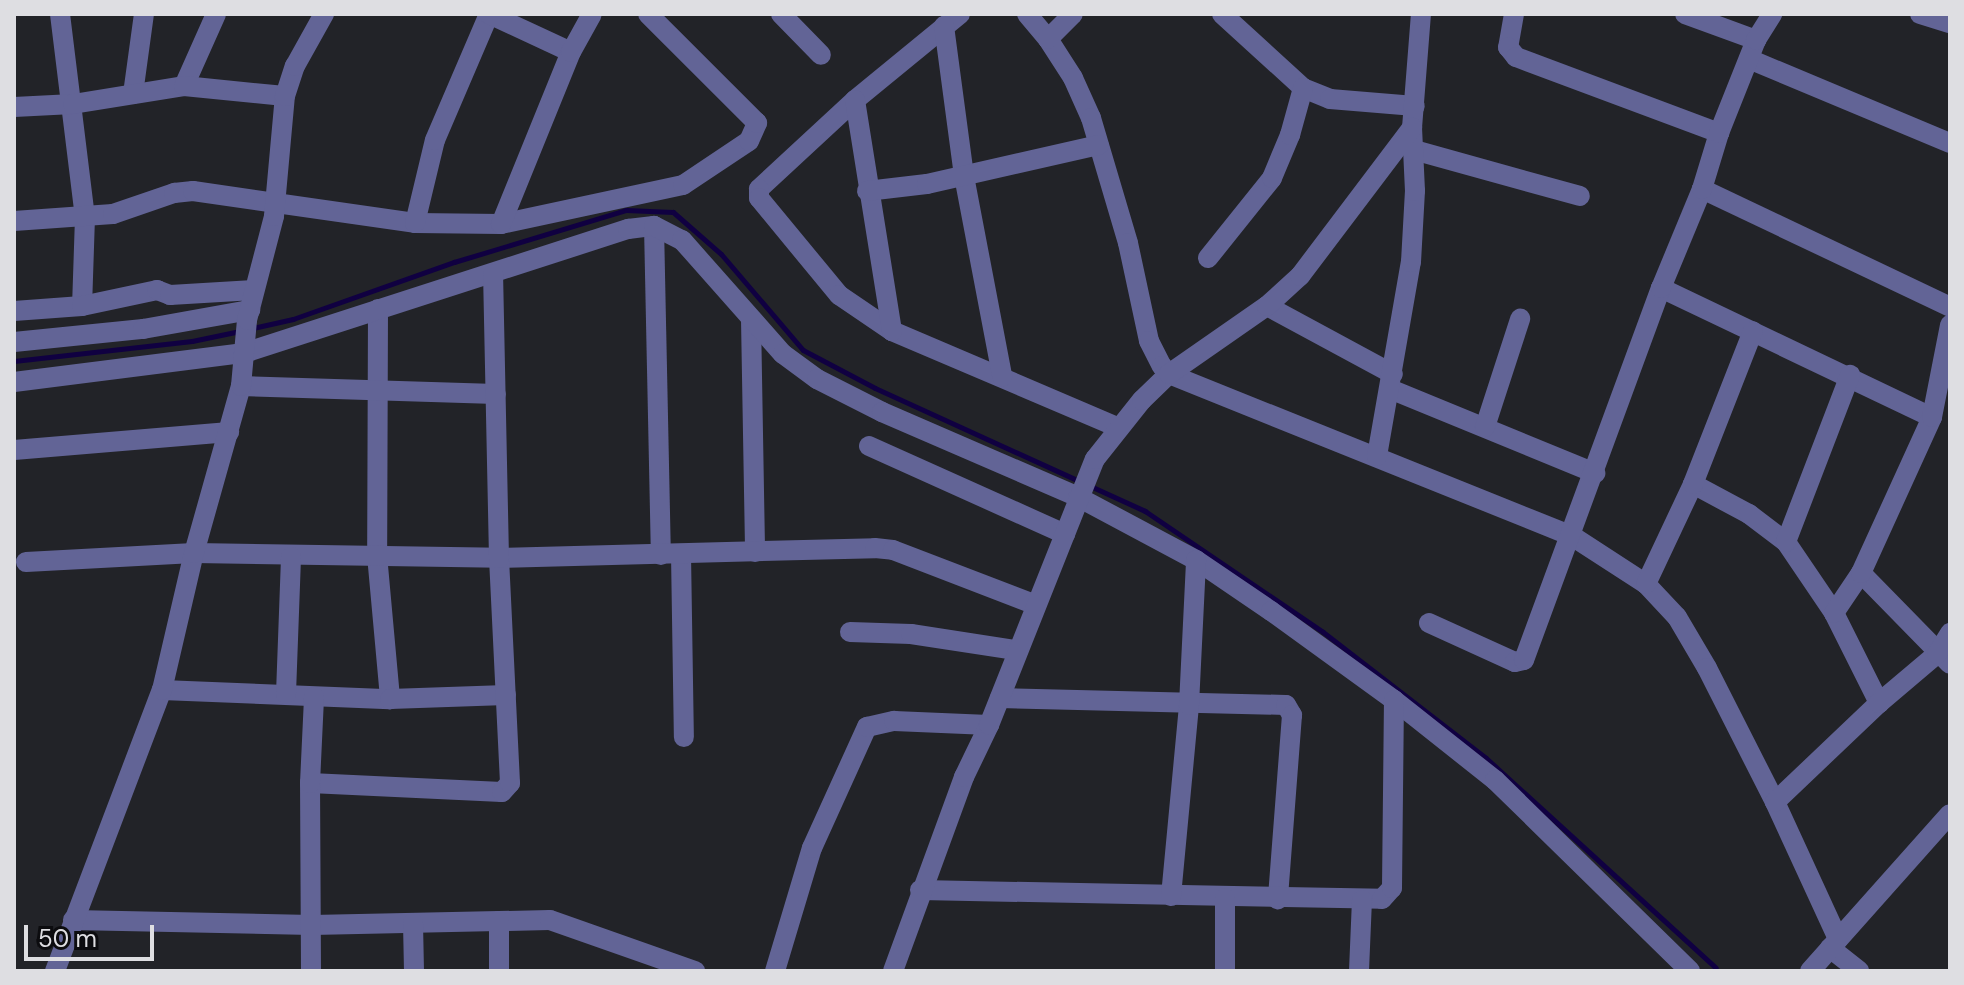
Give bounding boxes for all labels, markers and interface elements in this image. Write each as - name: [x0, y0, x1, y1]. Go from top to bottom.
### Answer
- scale bar: [28, 909, 158, 959]
- text: 50 m: [38, 923, 97, 954]

